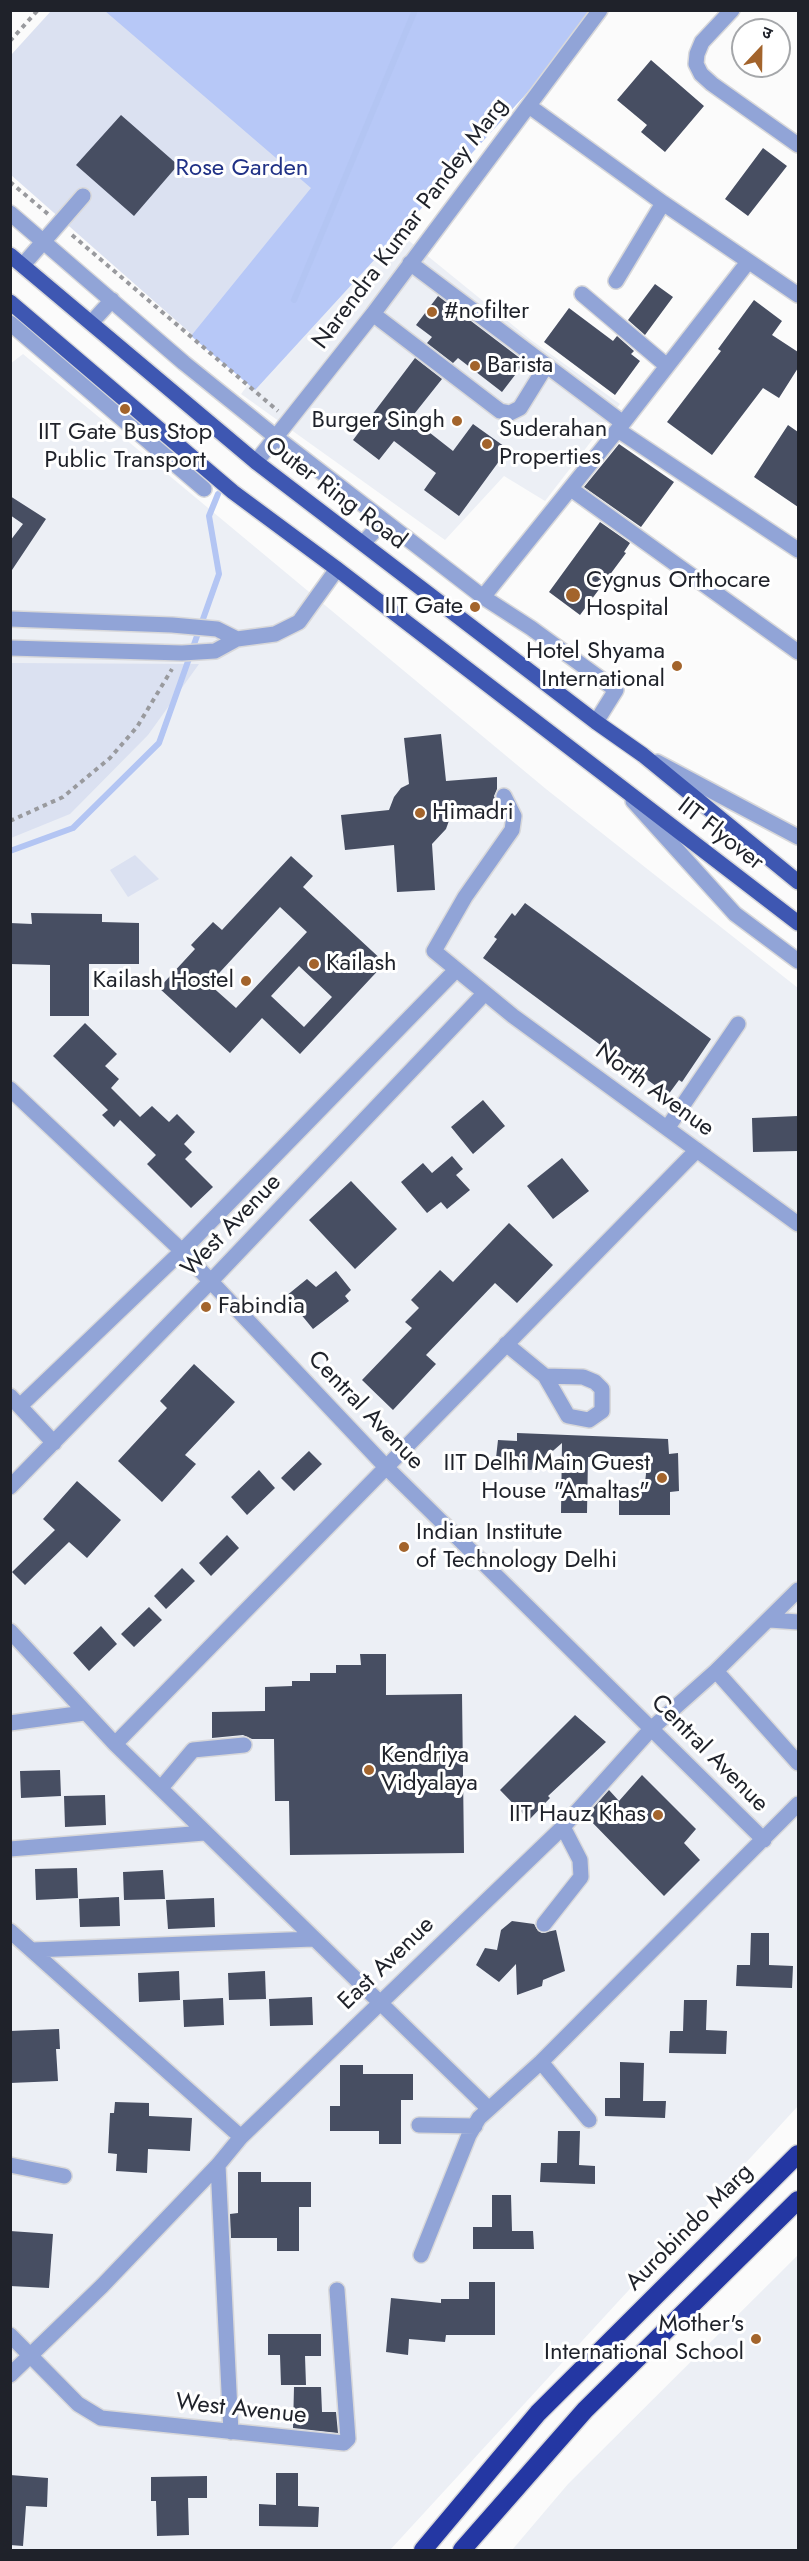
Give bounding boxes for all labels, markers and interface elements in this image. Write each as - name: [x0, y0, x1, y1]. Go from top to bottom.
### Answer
- north arrow: [731, 18, 791, 78]
- text: उ: [759, 20, 776, 45]
- street label: Narendra Kumar Pandey Marg: [307, 93, 515, 355]
- park label: Rose Garden: [176, 155, 308, 183]
- place label: #nofilter: [444, 298, 529, 326]
- marker: #nofilter: [425, 305, 439, 319]
- place label: Barista: [487, 352, 553, 380]
- marker: Barista: [468, 359, 482, 373]
- marker: IIT Gate Bus Stop Public Transport: [118, 402, 132, 416]
- place label: Burger Singh: [311, 407, 445, 435]
- marker: Burger Singh: [450, 414, 464, 428]
- place label: Suderahan Properties: [499, 416, 607, 472]
- place label: IIT Gate Bus Stop Public Transport: [38, 419, 212, 475]
- street label: Outer Ring Road: [258, 431, 412, 557]
- marker: Suderahan Properties: [480, 437, 494, 451]
- place label: Cygnus Orthocare Hospital: [586, 567, 770, 623]
- marker: Cygnus Orthocare Hospital: [564, 586, 582, 604]
- place label: IIT Gate: [385, 593, 463, 621]
- marker: IIT Gate: [468, 600, 482, 614]
- place label: Hotel Shyama International: [526, 638, 665, 694]
- marker: Hotel Shyama International: [670, 659, 684, 673]
- street label: IIT Flyover: [671, 792, 769, 878]
- place label: Himadri: [432, 799, 514, 827]
- marker: Himadri: [413, 806, 427, 820]
- place label: Kailash: [326, 950, 397, 978]
- marker: Kailash: [307, 957, 321, 971]
- place label: Kailash Hostel: [93, 967, 234, 995]
- marker: Kailash Hostel: [239, 974, 253, 988]
- street label: North Avenue: [589, 1038, 719, 1144]
- street label: West Avenue: [176, 1169, 288, 1283]
- place label: Fabindia: [218, 1293, 305, 1321]
- marker: Fabindia: [199, 1300, 213, 1314]
- street label: Central Avenue: [301, 1345, 429, 1477]
- place label: IIT Delhi Main Guest House "Amaltas": [444, 1450, 650, 1506]
- marker: IIT Delhi Main Guest House "Amaltas": [655, 1471, 669, 1485]
- place label: Indian Institute of Technology Delhi: [416, 1519, 617, 1575]
- marker: Indian Institute of Technology Delhi: [397, 1540, 411, 1554]
- street label: Central Avenue: [644, 1689, 774, 1819]
- place label: Kendriya Vidyalaya: [381, 1742, 478, 1798]
- marker: Kendriya Vidyalaya: [362, 1763, 376, 1777]
- place label: IIT Hauz Khas: [509, 1801, 646, 1829]
- marker: IIT Hauz Khas: [651, 1808, 665, 1822]
- street label: East Avenue: [333, 1911, 441, 2017]
- street label: Aurobindo Marg: [620, 2158, 760, 2298]
- place label: Mother's International School: [544, 2311, 744, 2367]
- marker: Mother's International School: [749, 2332, 763, 2346]
- street label: West Avenue: [174, 2389, 308, 2431]

